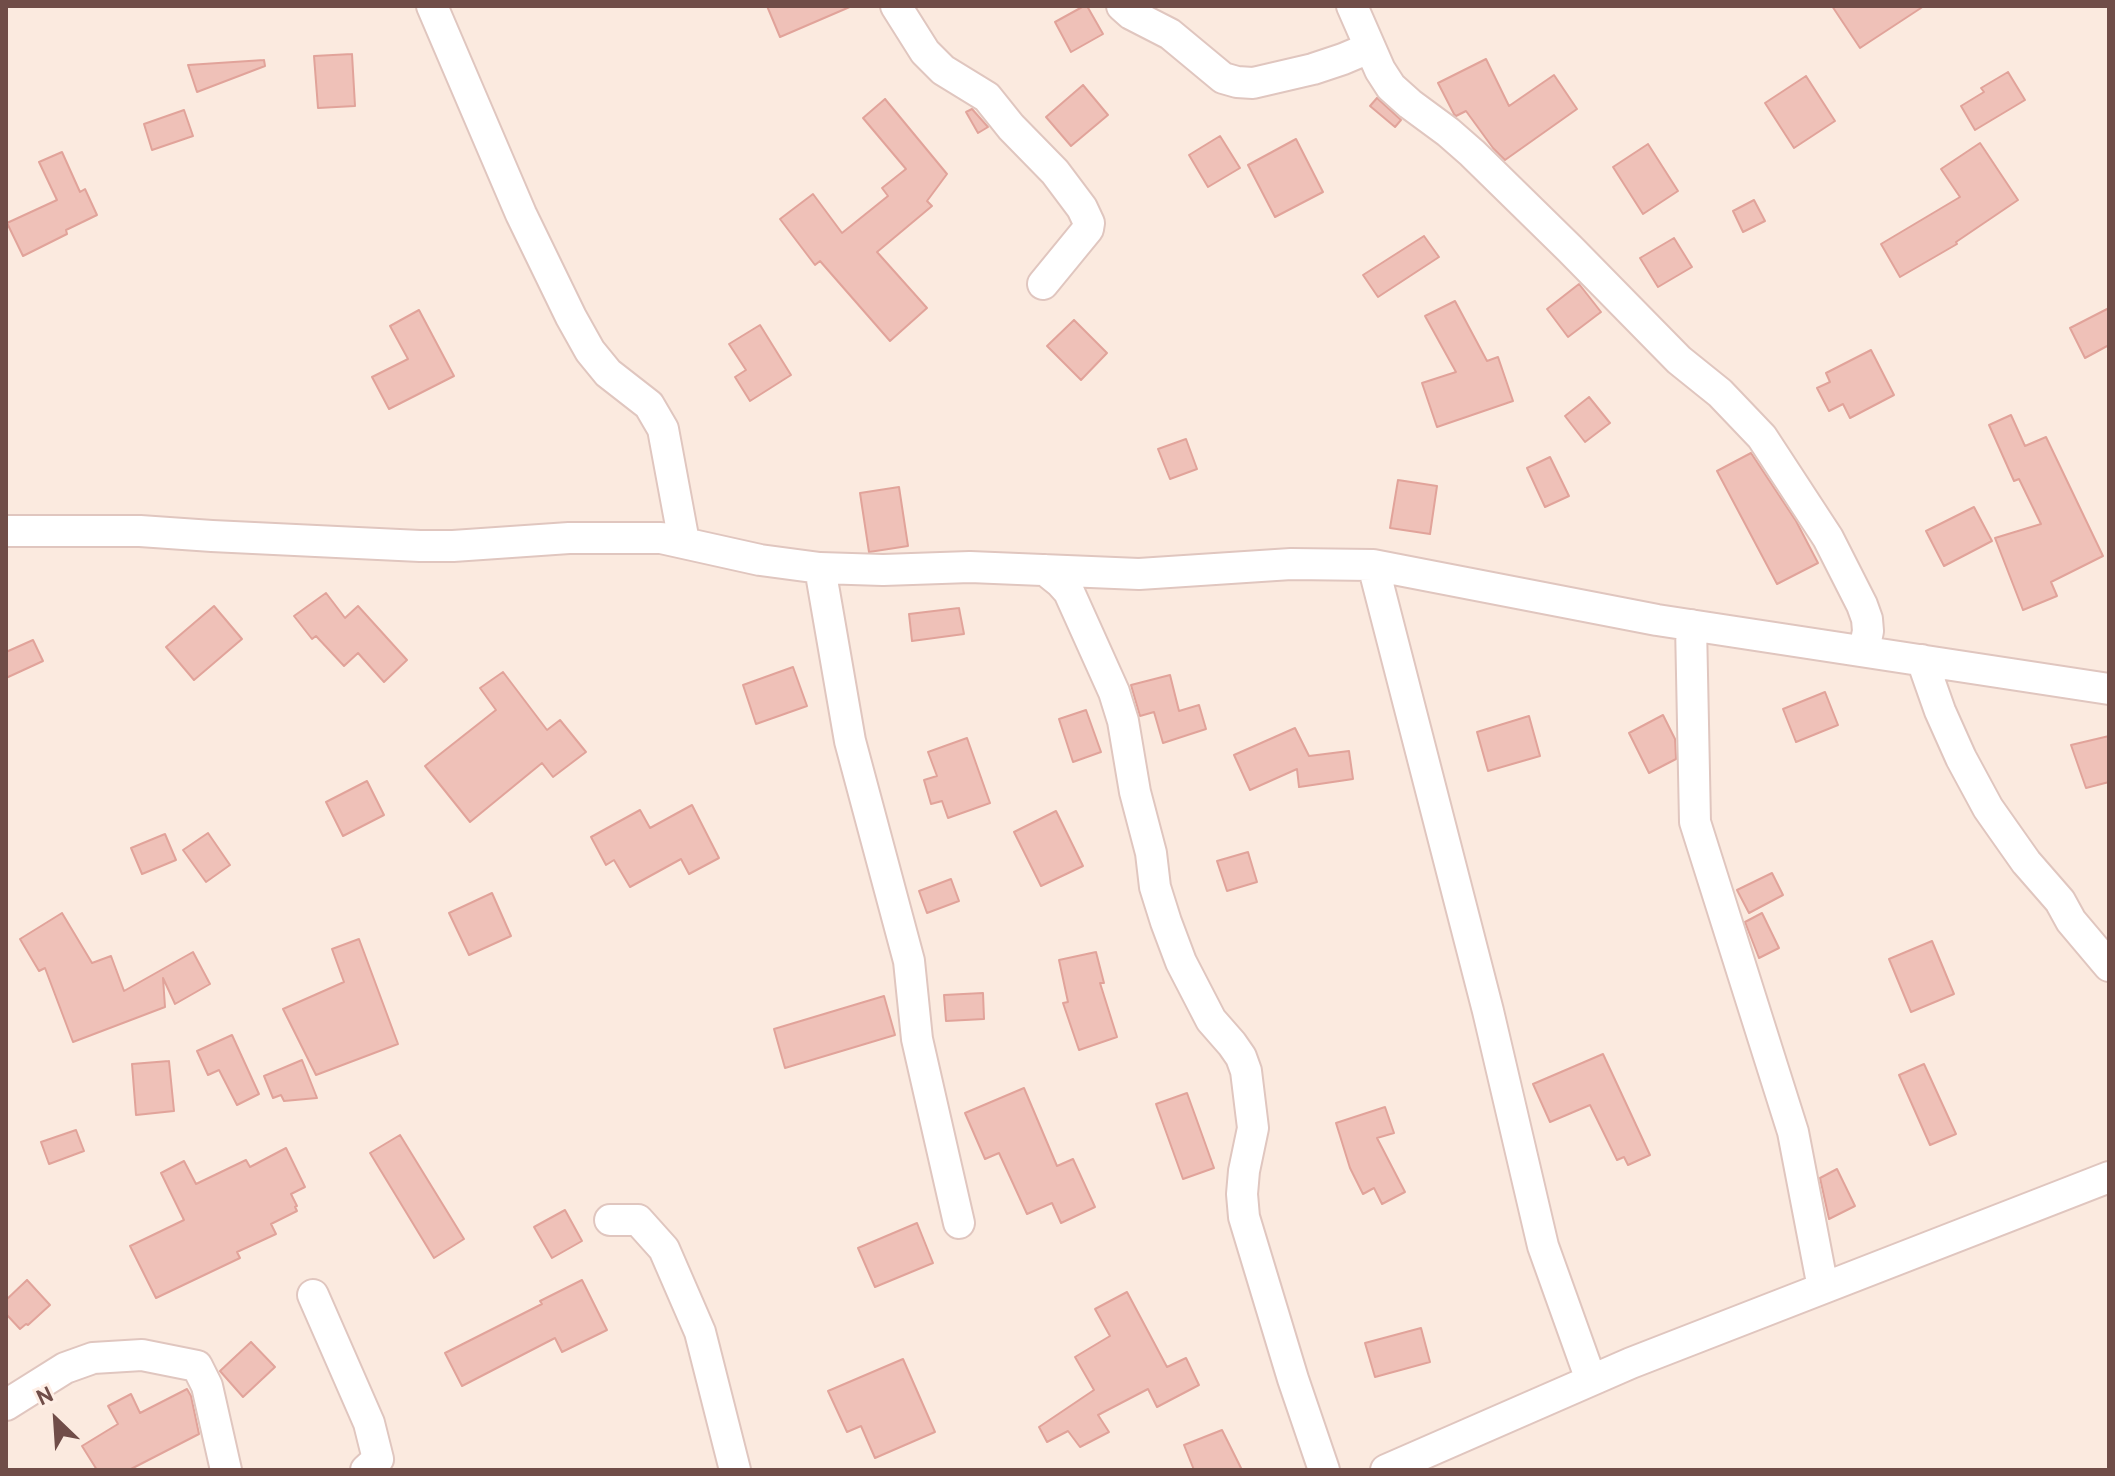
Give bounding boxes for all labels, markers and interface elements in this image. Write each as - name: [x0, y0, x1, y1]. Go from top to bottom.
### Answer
- north arrow: [16, 1380, 96, 1460]
- text: N: [33, 1382, 59, 1413]

